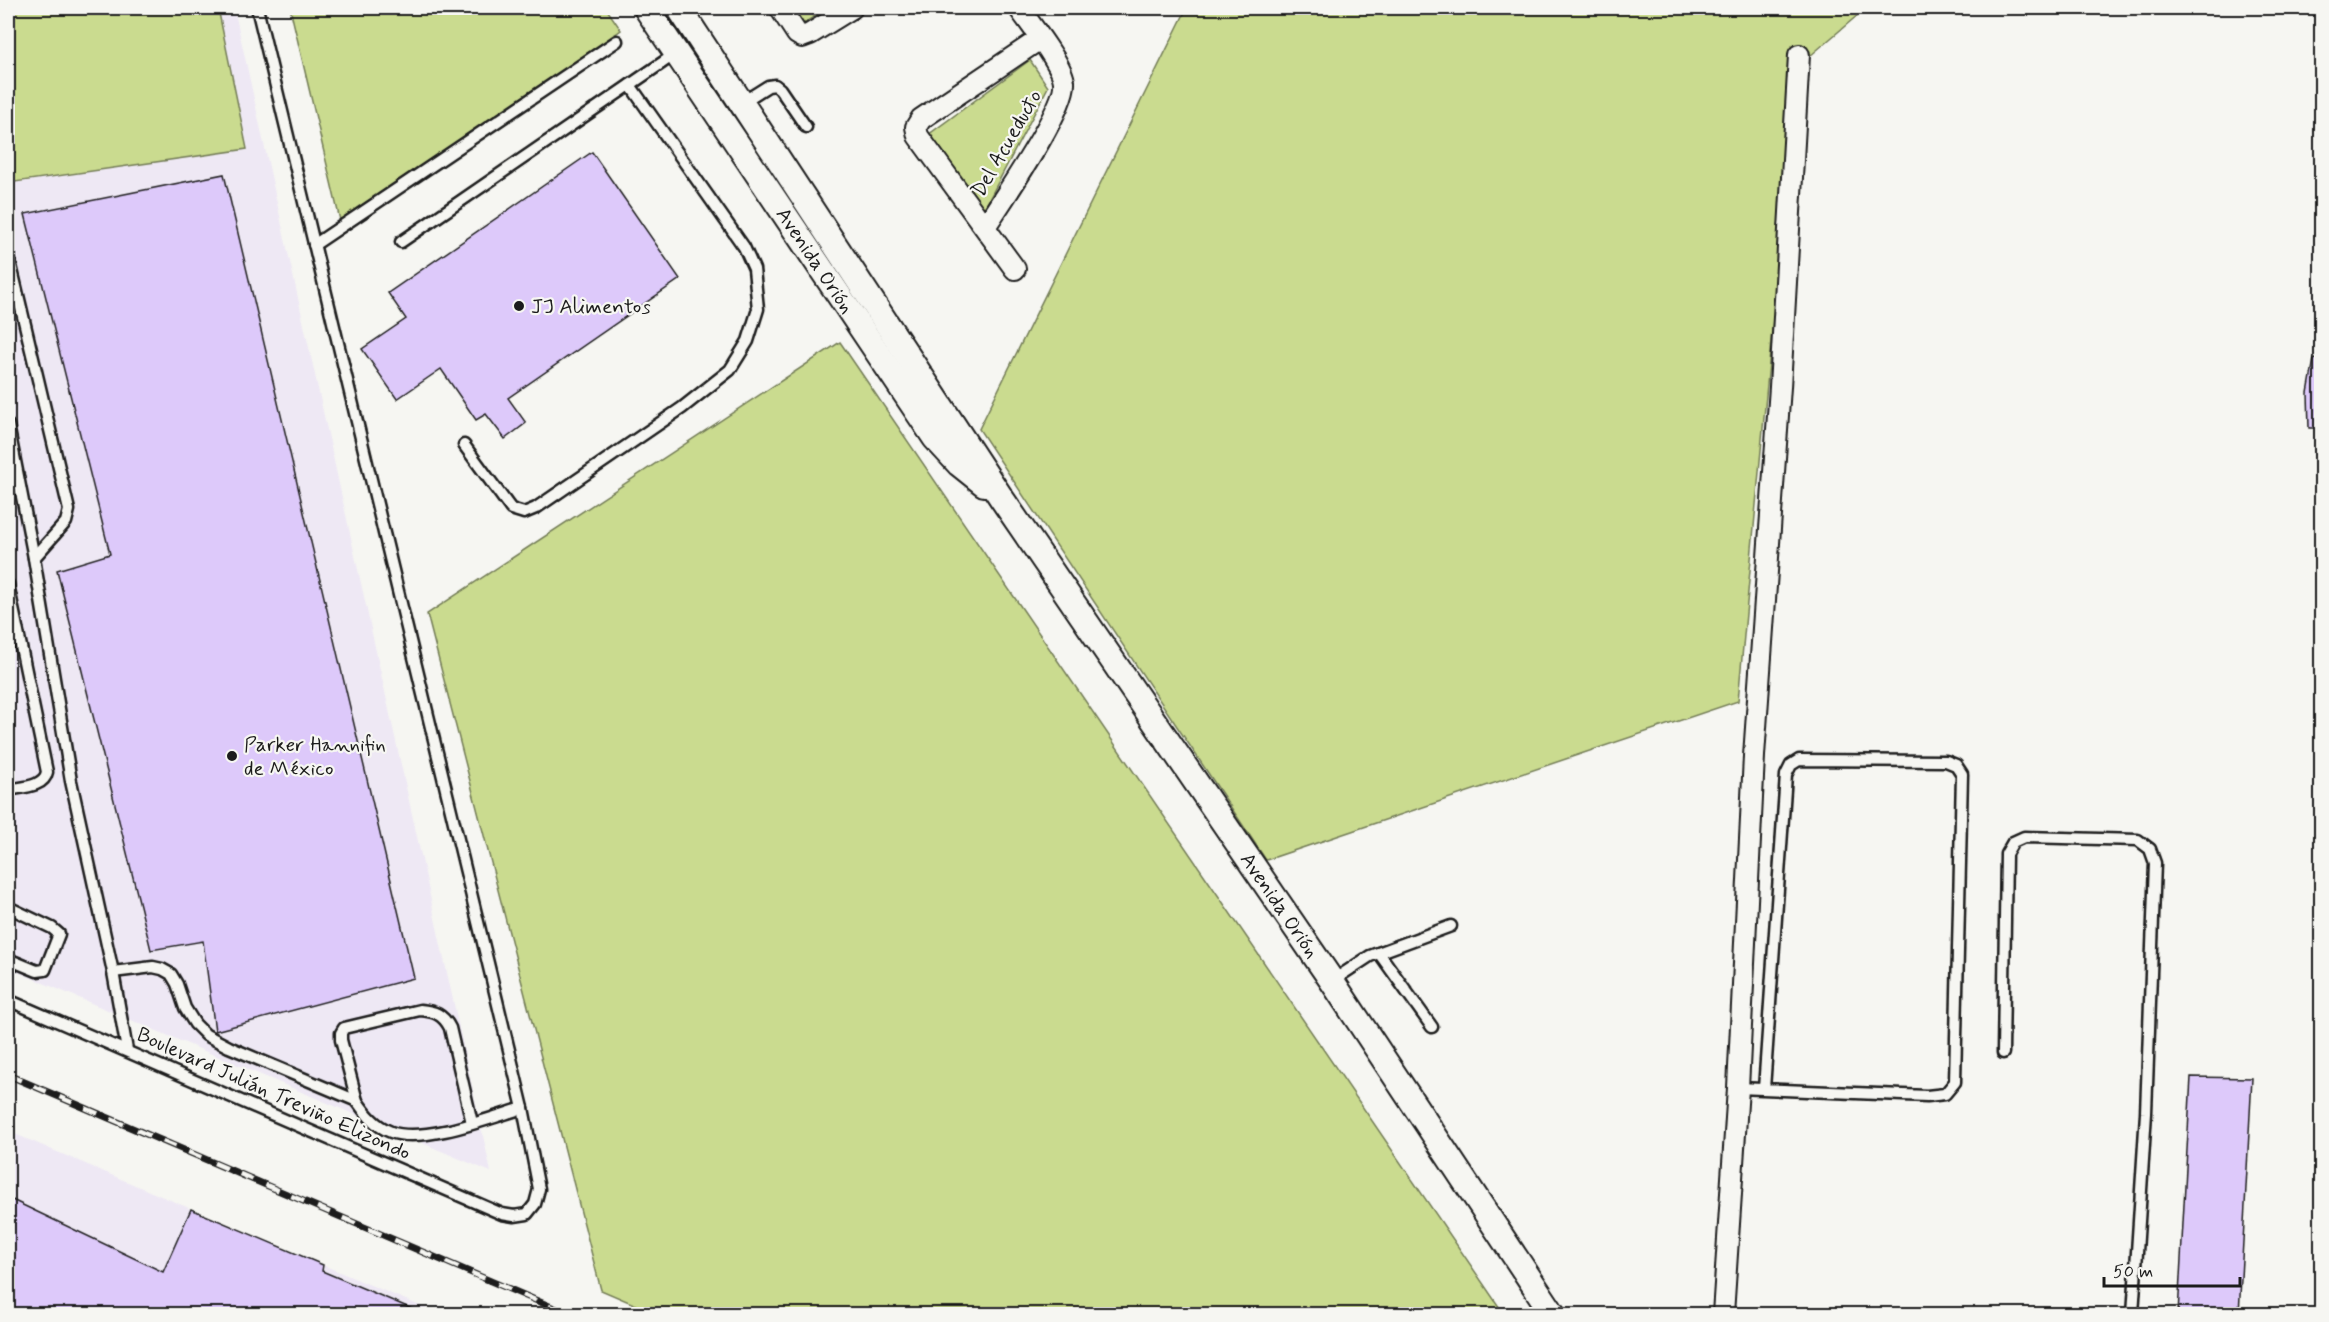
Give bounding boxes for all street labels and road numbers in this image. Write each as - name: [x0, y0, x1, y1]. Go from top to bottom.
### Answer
- street label: Del Acueducto: [965, 85, 1049, 202]
- street label: Avenida Orión: [769, 202, 861, 320]
- street label: Avenida Orión: [1233, 847, 1325, 964]
- street label: Boulevard Julián Treviño Elizondo: [132, 1021, 415, 1167]

